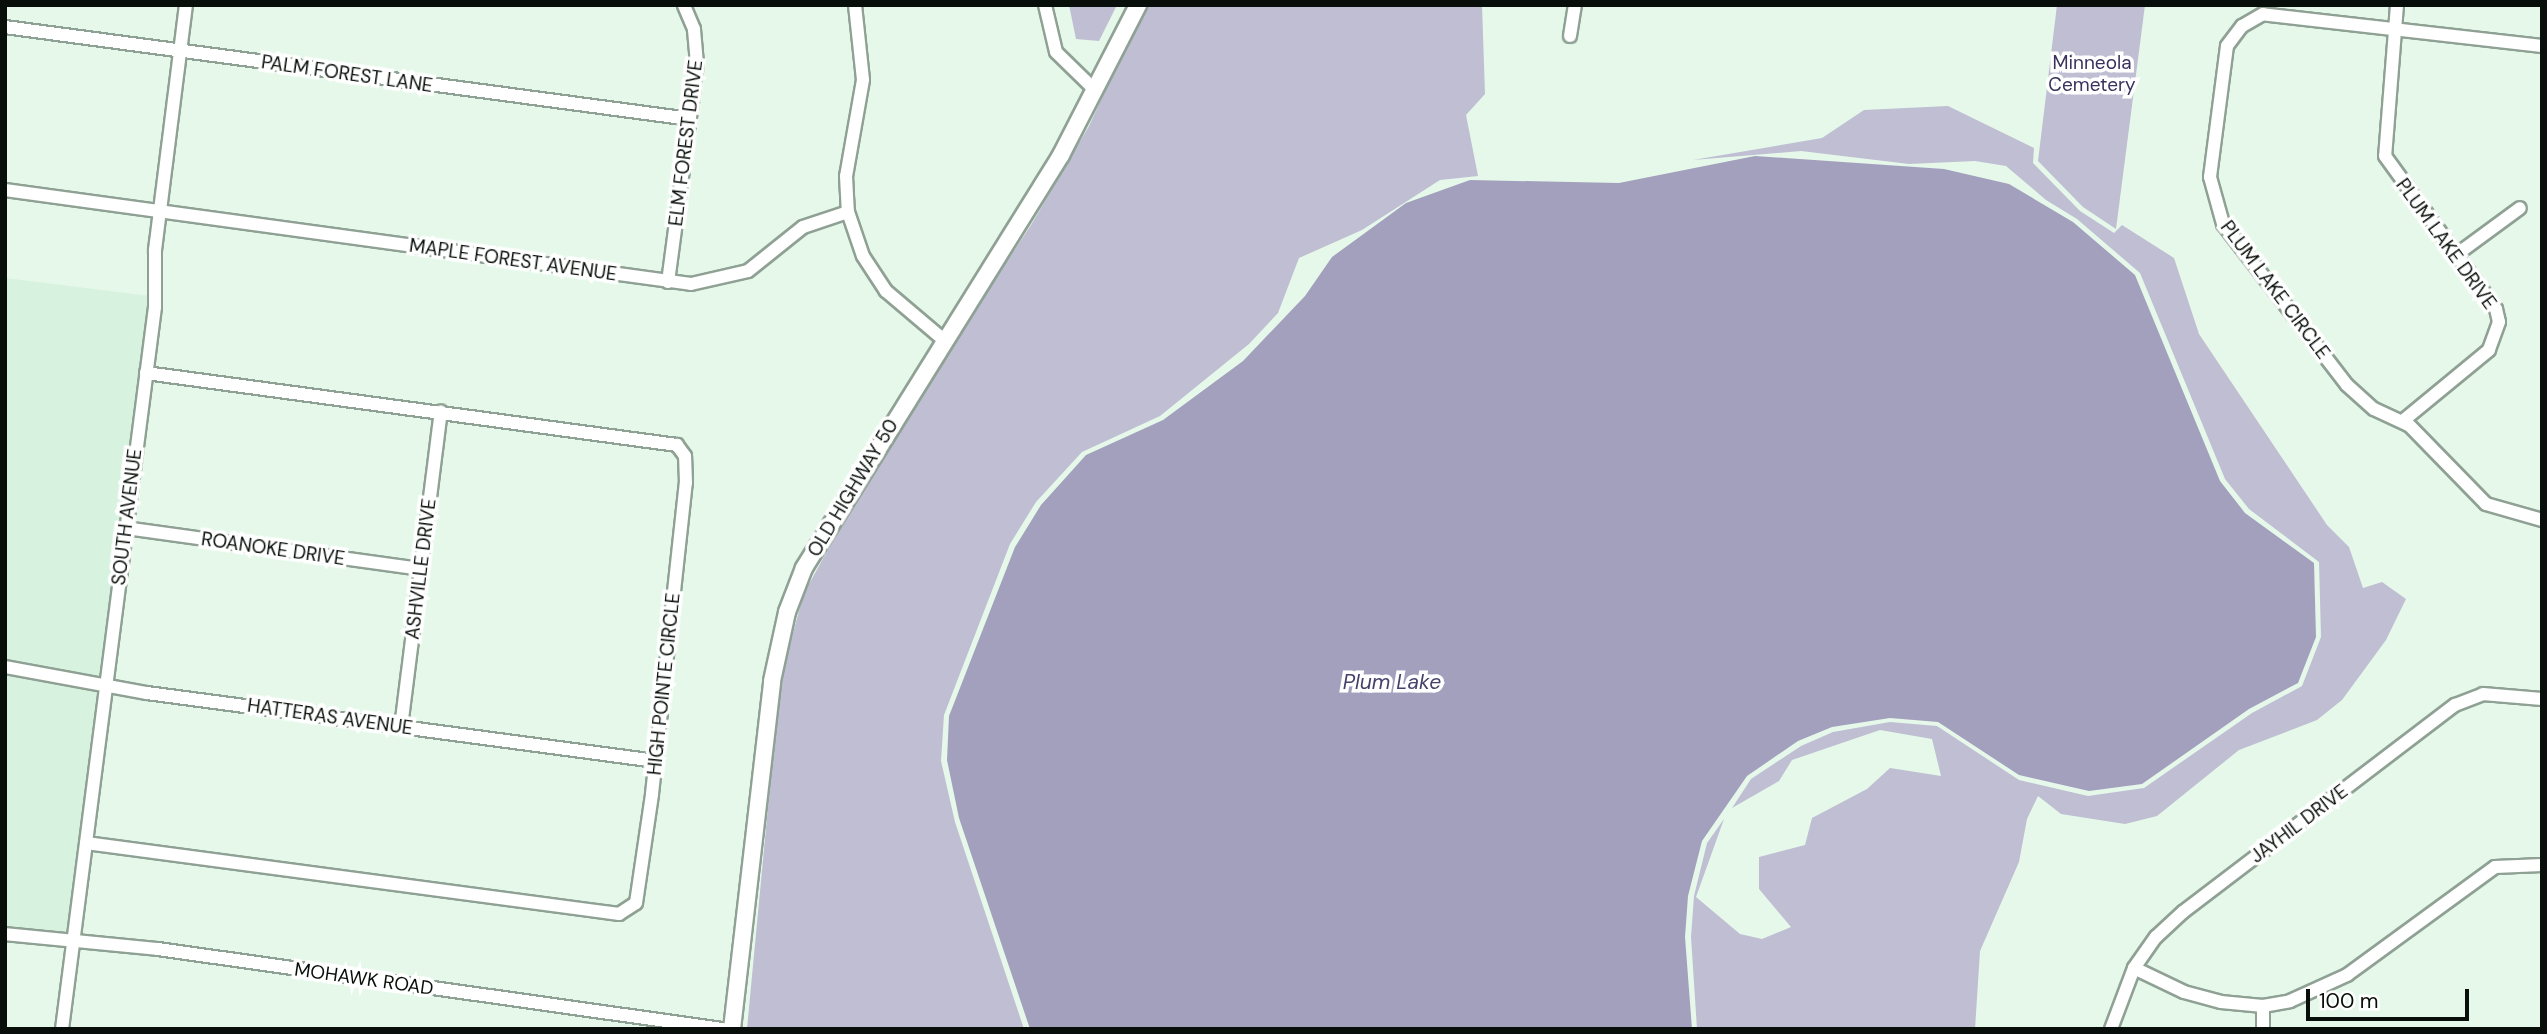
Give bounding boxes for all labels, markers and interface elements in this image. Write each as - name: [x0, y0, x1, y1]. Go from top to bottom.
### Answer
- street label: PALM FOREST LANE: [260, 51, 434, 97]
- park label: Minneola Cemetery: [2048, 52, 2136, 96]
- street label: ELM FOREST DRIVE: [664, 59, 708, 227]
- street label: PLUM LAKE DRIVE: [2391, 174, 2501, 314]
- street label: PLUM LAKE CIRCLE: [2216, 216, 2334, 364]
- street label: MAPLE FOREST AVENUE: [408, 234, 618, 286]
- street label: OLD HIGHWAY 50: [803, 415, 903, 561]
- street label: SOUTH AVENUE: [107, 447, 147, 587]
- street label: ASHVILLE DRIVE: [401, 497, 441, 641]
- street label: ROANOKE DRIVE: [200, 528, 346, 570]
- street label: HIGH POINTE CIRCLE: [643, 592, 685, 776]
- water label: Plum Lake: [1343, 669, 1441, 695]
- street label: HATTERAS AVENUE: [246, 694, 414, 740]
- street label: JAYHIL DRIVE: [2246, 780, 2352, 868]
- street label: MOHAWK ROAD: [293, 958, 435, 1000]
- scale bar: [2309, 974, 2472, 1018]
- text: 100 m: [2319, 987, 2379, 1015]

